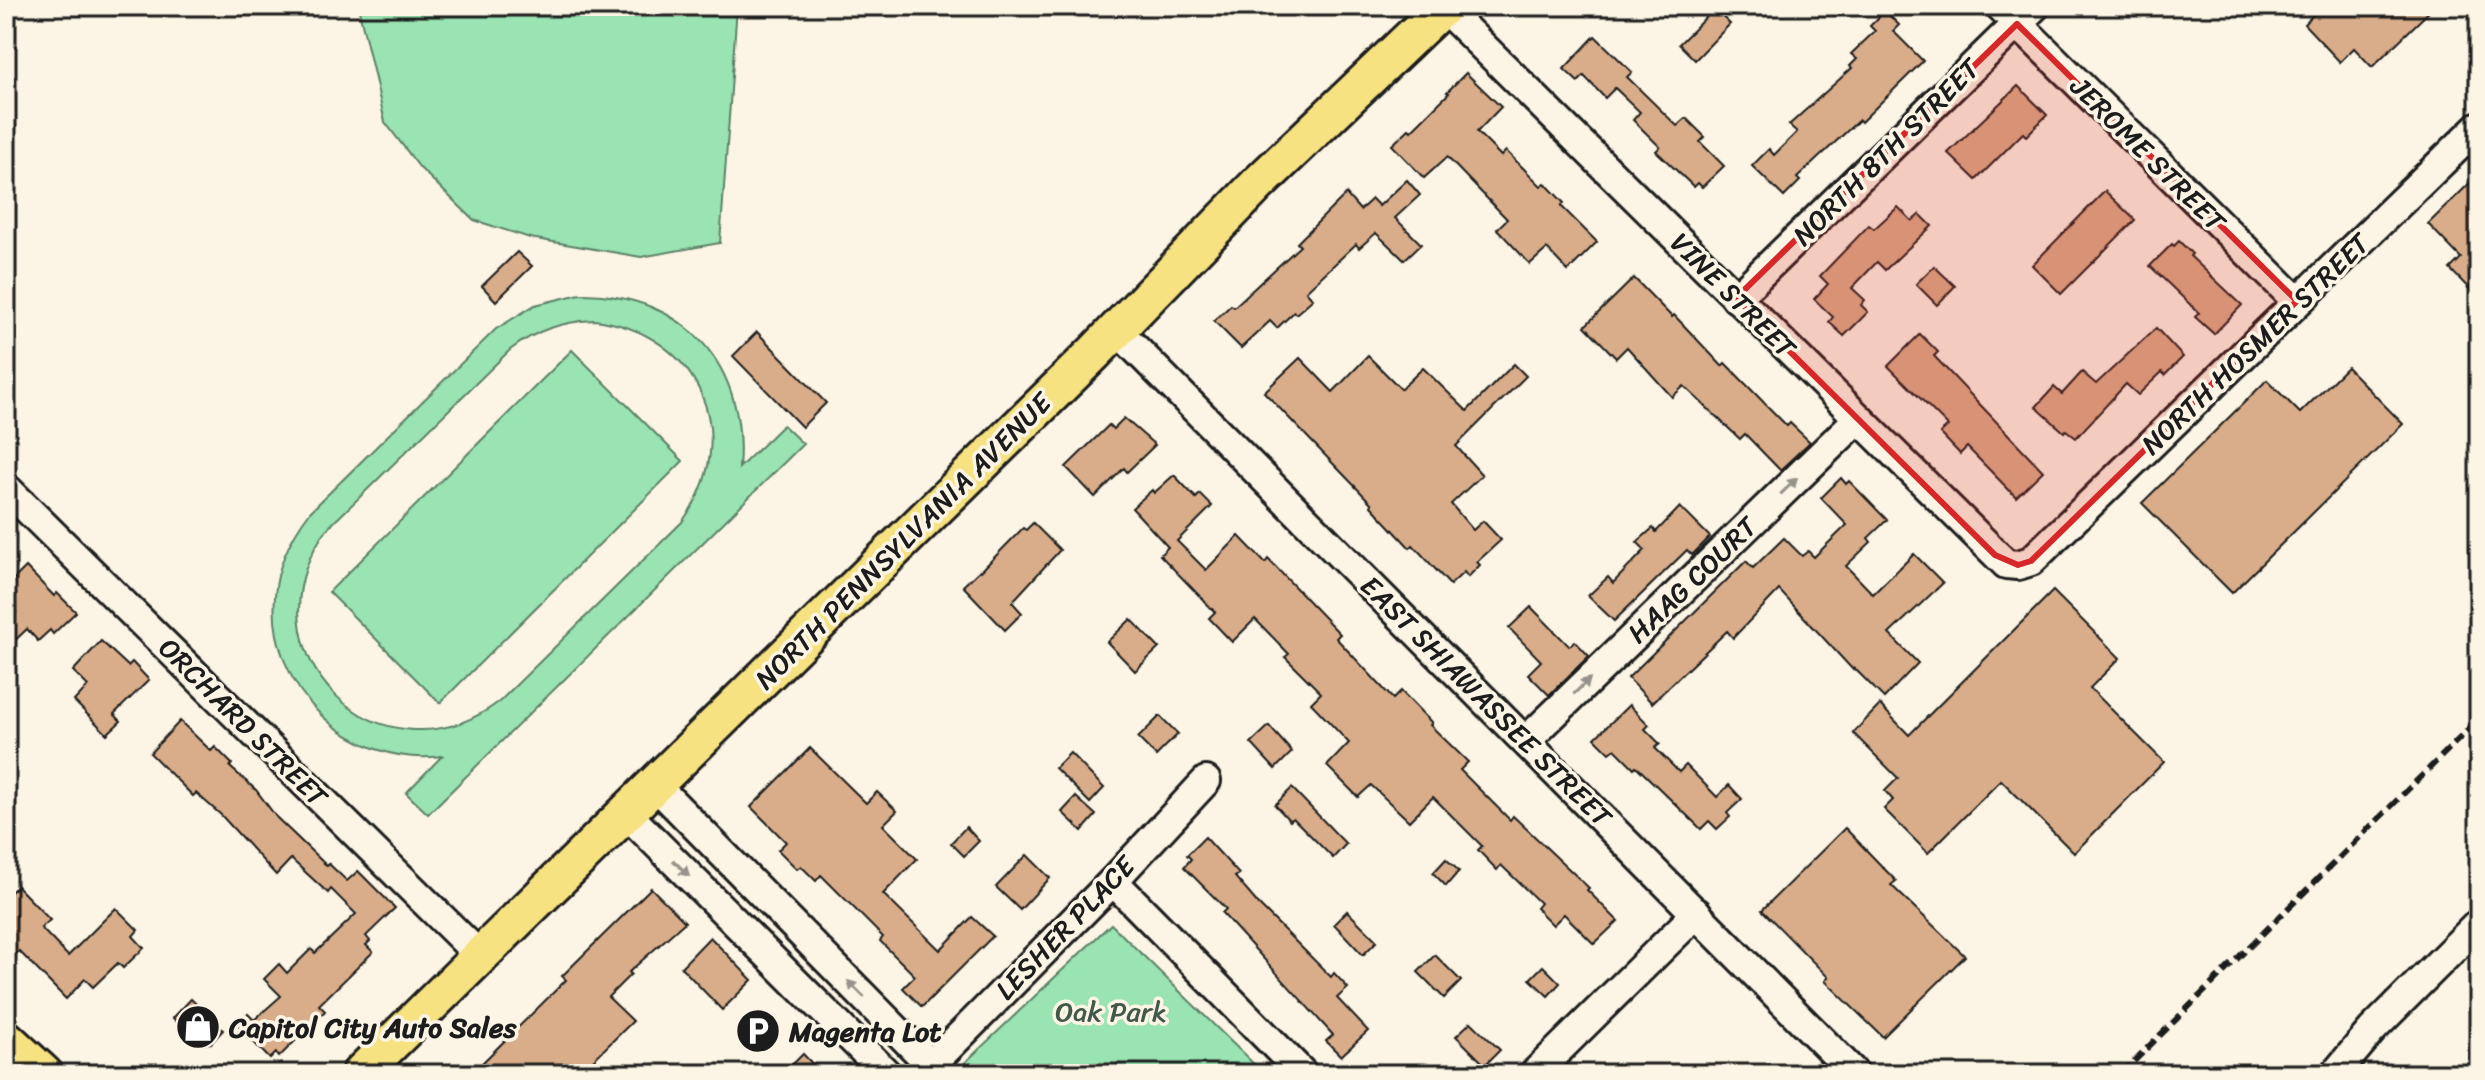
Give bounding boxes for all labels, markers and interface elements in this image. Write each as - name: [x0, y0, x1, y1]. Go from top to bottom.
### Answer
- street label: NORTH 8TH STREET: [1780, 45, 1993, 258]
- street label: JEROME STREET: [2057, 63, 2239, 245]
- street label: NORTH HOSMER STREET: [2129, 219, 2383, 467]
- street label: VINE STREET: [1658, 220, 1809, 371]
- street label: NORTH PENNSYLVANIA AVENUE: [742, 379, 1065, 702]
- one-way arrow: [1779, 477, 1798, 496]
- street label: HAAG COURT: [1615, 503, 1770, 655]
- street label: EAST SHIAWASSEE STREET: [1348, 563, 1625, 840]
- street label: ORCHARD STREET: [146, 625, 341, 820]
- one-way arrow: [1572, 678, 1591, 696]
- street label: LESHER PLACE: [983, 843, 1148, 1012]
- one-way arrow: [671, 859, 690, 877]
- one-way arrow: [847, 980, 866, 999]
- park label: Oak Park: [1055, 987, 1167, 1036]
- shop icon: Capitol City Auto Sales: [174, 1003, 222, 1051]
- place label: Capitol City Auto Sales: [228, 1003, 517, 1052]
- parking icon: Magenta Lot: [734, 1007, 782, 1055]
- place label: Magenta Lot: [788, 1007, 942, 1056]

